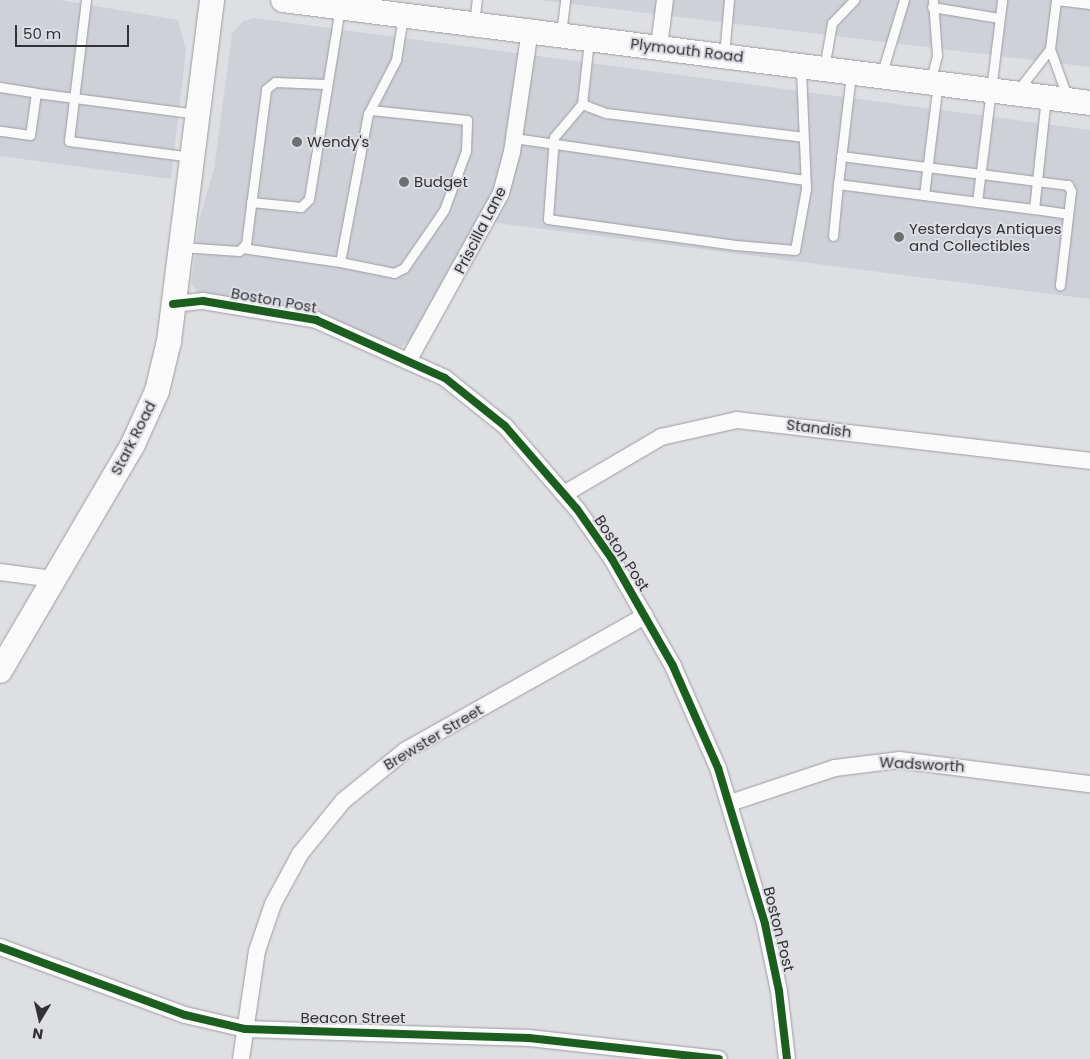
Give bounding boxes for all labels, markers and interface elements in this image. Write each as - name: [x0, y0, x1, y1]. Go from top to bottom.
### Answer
- scale bar: [18, 15, 131, 47]
- text: 50 m: [23, 23, 61, 44]
- street label: Plymouth Road: [630, 34, 744, 66]
- place label: Wendy's: [307, 133, 369, 151]
- marker: Wendy's: [291, 136, 303, 148]
- place label: Budget: [414, 173, 468, 191]
- marker: Budget: [398, 176, 410, 188]
- street label: Priscilla Lane: [450, 183, 510, 277]
- place label: Yesterdays Antiques and Collectibles: [909, 219, 1062, 254]
- marker: Yesterdays Antiques and Collectibles: [893, 231, 905, 243]
- street label: Boston Post: [230, 284, 318, 316]
- street label: Stark Road: [107, 398, 159, 478]
- street label: Standish: [786, 415, 852, 441]
- street label: Boston Post: [591, 512, 653, 594]
- street label: Brewster Street: [380, 700, 486, 774]
- street label: Wadsworth: [879, 753, 965, 775]
- street label: Boston Post: [760, 885, 798, 973]
- north arrow: [15, 994, 65, 1044]
- street label: Beacon Street: [301, 1009, 405, 1027]
- text: N: [31, 1023, 44, 1045]

